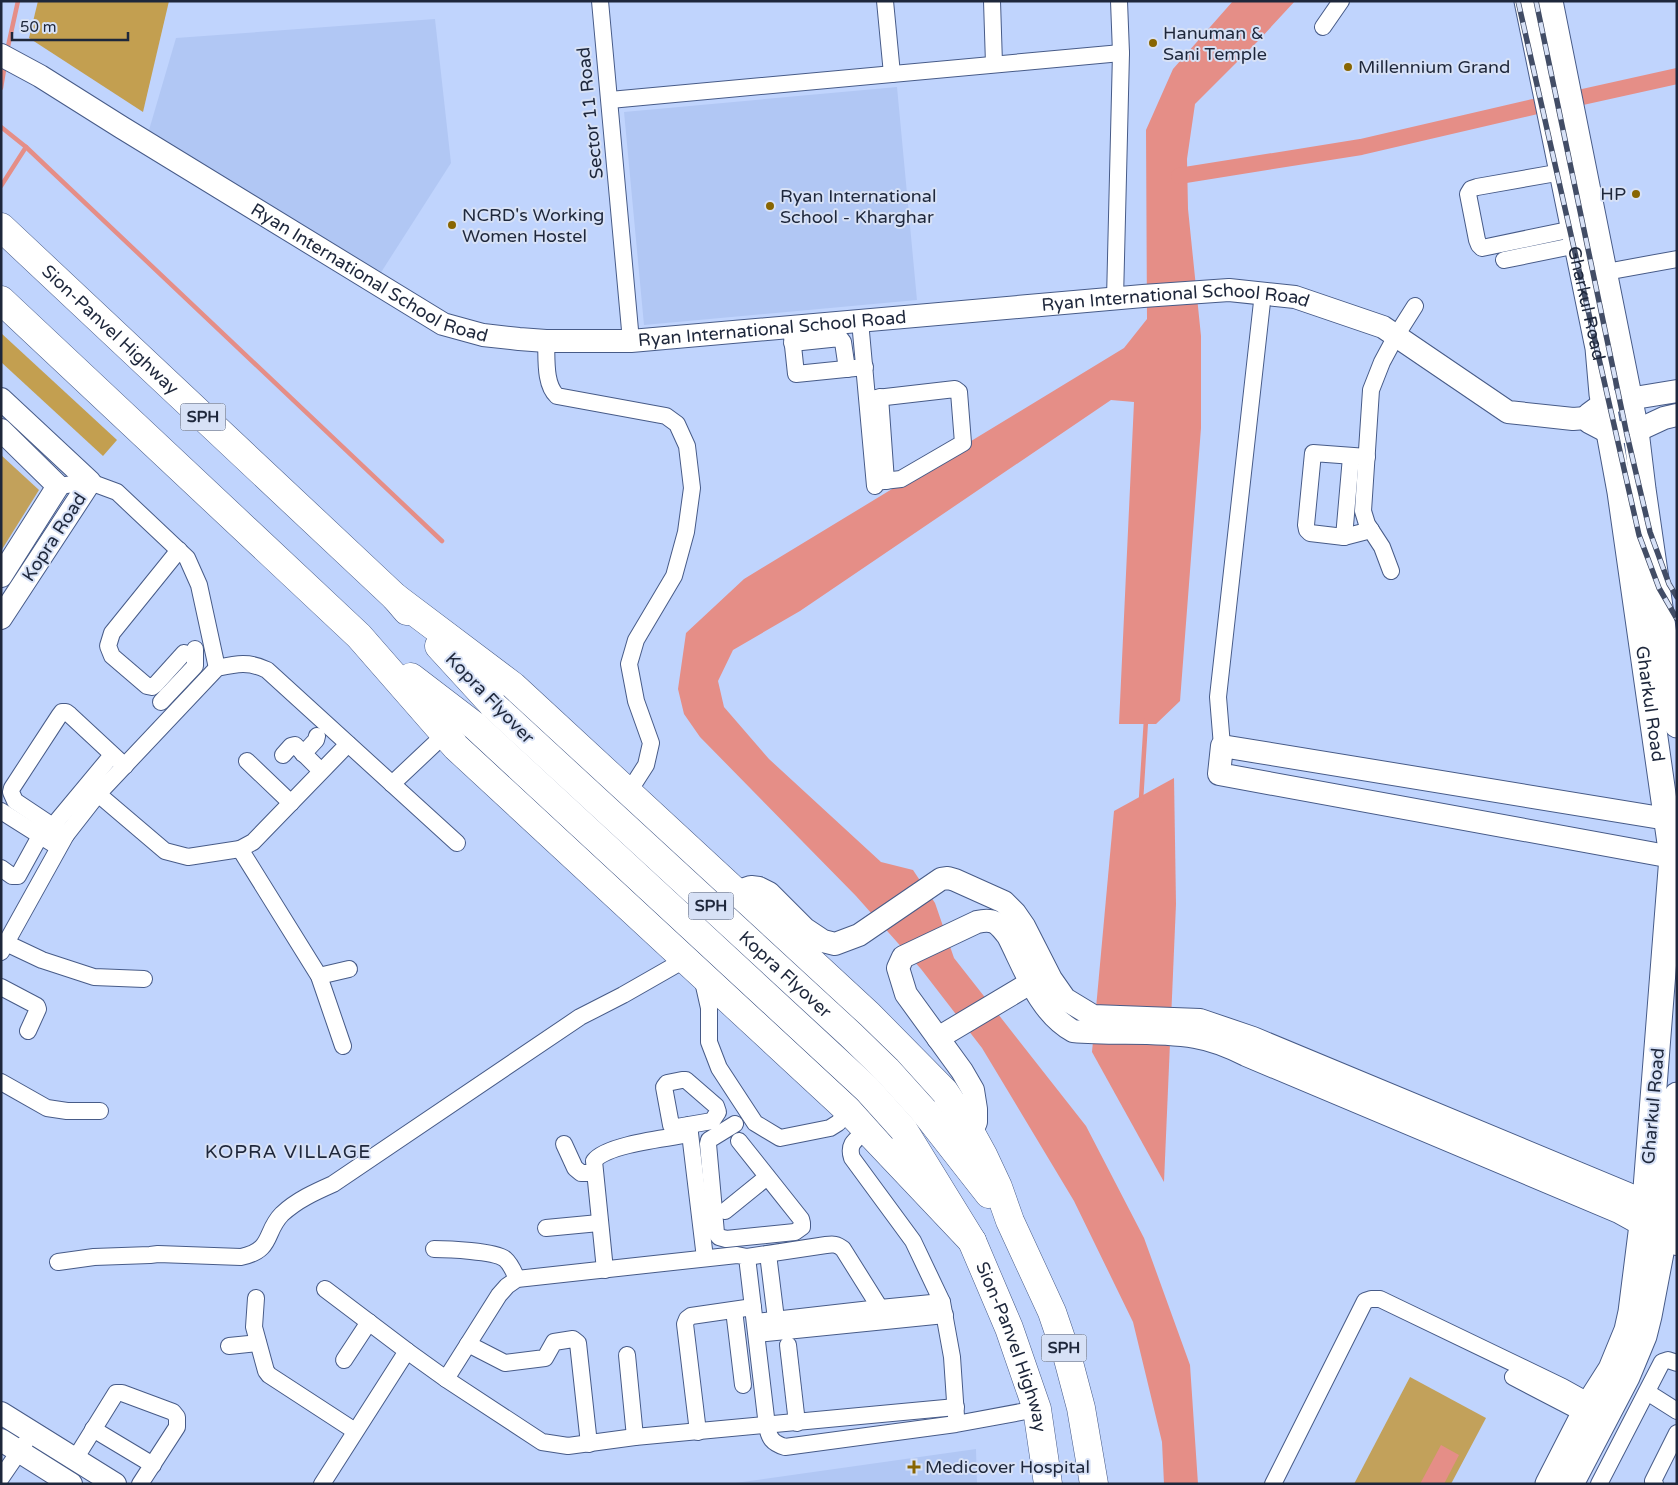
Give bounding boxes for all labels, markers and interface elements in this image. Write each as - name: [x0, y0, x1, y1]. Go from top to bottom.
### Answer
- scale bar: [12, 10, 129, 42]
- text: 50 m: [20, 18, 57, 36]
- place label: Hanuman & Sani Temple: [1163, 22, 1267, 65]
- marker: Hanuman & Sani Temple: [1147, 37, 1159, 49]
- street label: Sector 11 Road: [572, 46, 608, 180]
- place label: Millennium Grand: [1358, 56, 1510, 78]
- marker: Millennium Grand: [1342, 61, 1354, 73]
- place label: HP: [1600, 183, 1626, 205]
- place label: Ryan International School - Kharghar: [780, 185, 936, 228]
- marker: HP: [1630, 188, 1642, 200]
- street label: Ryan International School Road: [247, 198, 490, 347]
- marker: Ryan International School - Kharghar: [764, 200, 776, 212]
- place label: NCRD's Working Women Hostel: [462, 204, 604, 247]
- marker: NCRD's Working Women Hostel: [446, 219, 458, 231]
- street label: Gharkul Road: [1563, 244, 1610, 363]
- street label: Sion-Panvel Highway: [37, 260, 184, 400]
- street label: Ryan International School Road: [1041, 279, 1313, 316]
- street label: Ryan International School Road: [637, 306, 907, 351]
- road number: SPH: [180, 404, 226, 431]
- street label: Kopra Road: [17, 489, 91, 585]
- street label: Gharkul Road: [1631, 644, 1669, 763]
- street label: Kopra Flyover: [441, 648, 539, 748]
- road number: SPH: [688, 892, 734, 919]
- street label: Kopra Flyover: [734, 926, 836, 1023]
- street label: Gharkul Road: [1637, 1047, 1669, 1165]
- district label: KOPRA VILLAGE: [205, 1141, 371, 1163]
- street label: Sion-Panvel Highway: [971, 1258, 1051, 1434]
- road number: SPH: [1042, 1335, 1086, 1362]
- place label: Medicover Hospital: [925, 1456, 1090, 1478]
- marker: Medicover Hospital: [907, 1460, 921, 1474]

